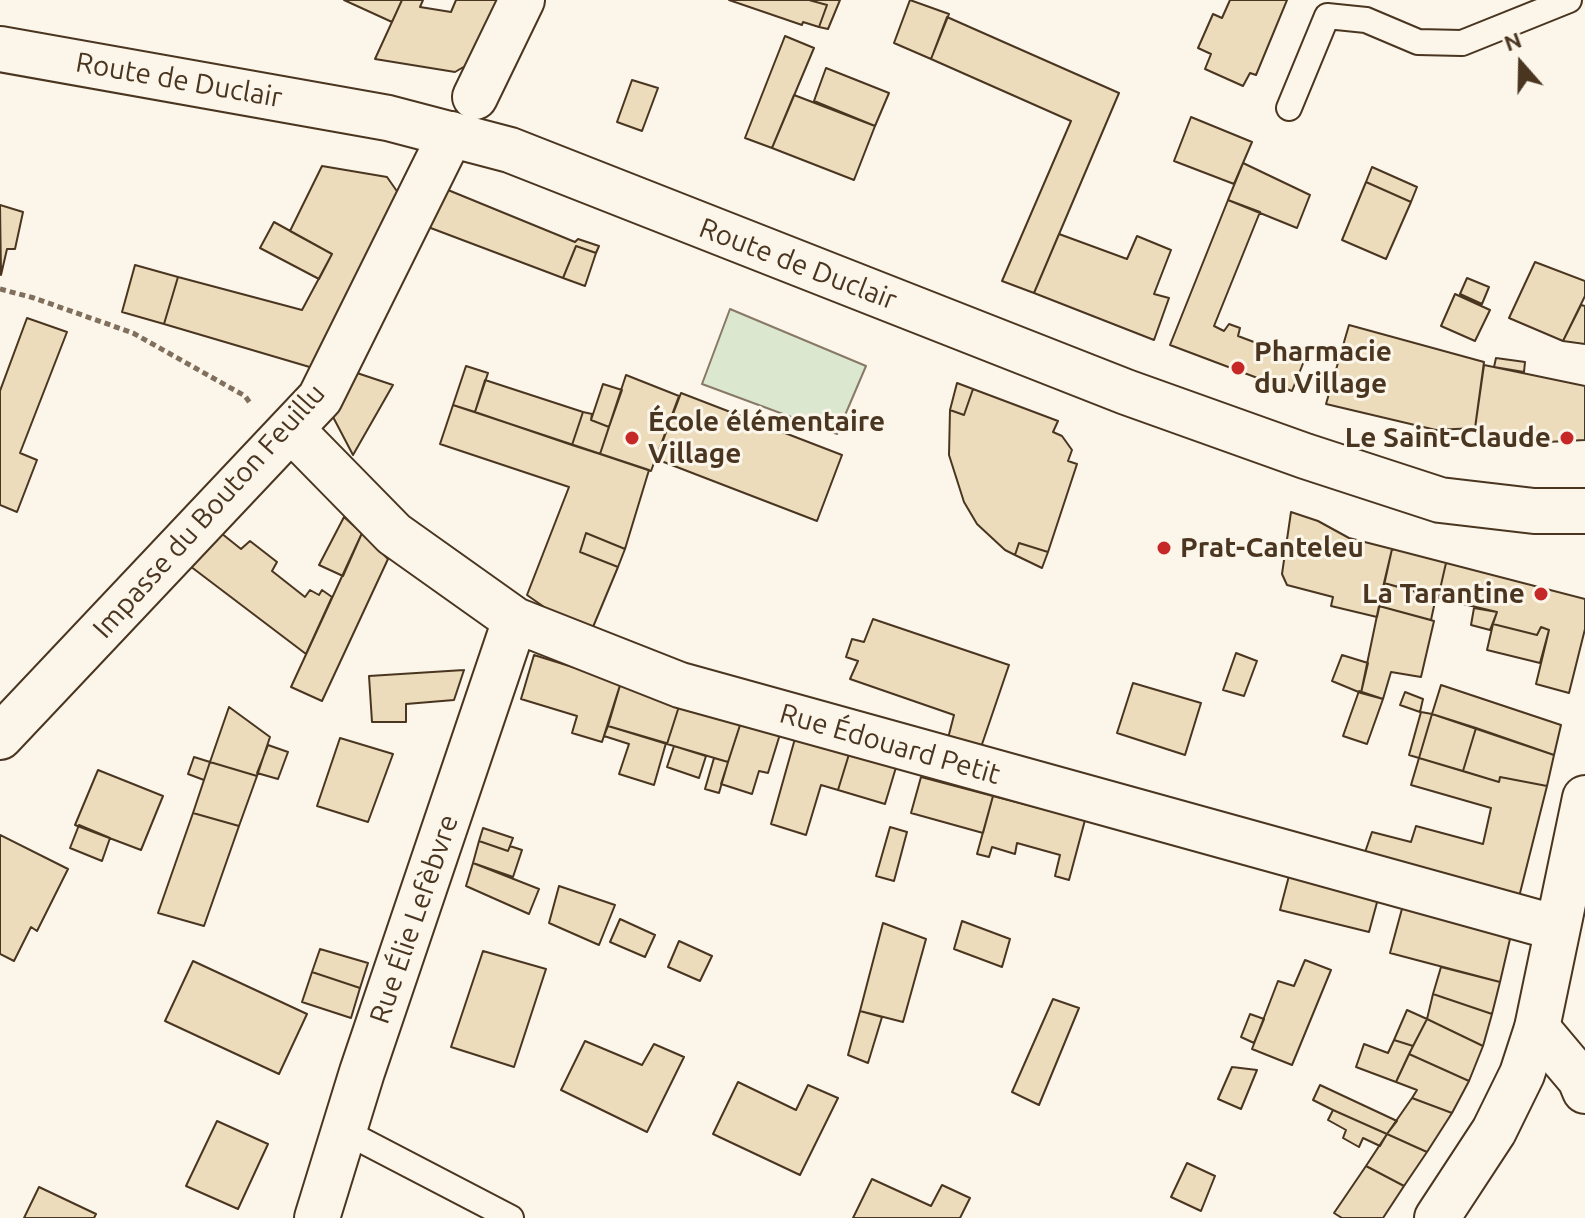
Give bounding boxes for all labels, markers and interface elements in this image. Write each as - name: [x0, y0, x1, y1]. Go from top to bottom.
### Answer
- north arrow: [1481, 24, 1561, 104]
- text: N: [1501, 26, 1525, 56]
- street label: Route de Duclair: [73, 45, 285, 115]
- street label: Route de Duclair: [695, 211, 901, 317]
- place label: Pharmacie du Village: [1254, 335, 1392, 401]
- marker: Pharmacie du Village: [1229, 359, 1247, 377]
- street label: Impasse du Bouton Feuillu: [86, 377, 332, 645]
- place label: École élémentaire Village: [648, 405, 885, 471]
- place label: Le Saint-Claude: [1345, 421, 1551, 455]
- marker: École élémentaire Village: [623, 429, 641, 447]
- marker: Le Saint-Claude: [1558, 429, 1576, 447]
- place label: Prat-Canteleu: [1180, 531, 1364, 565]
- marker: Prat-Canteleu: [1155, 539, 1173, 557]
- place label: La Tarantine: [1362, 577, 1525, 611]
- marker: La Tarantine: [1532, 585, 1550, 603]
- street label: Rue Édouard Petit: [776, 696, 1004, 792]
- street label: Rue Élie Lefèbvre: [362, 810, 466, 1028]

